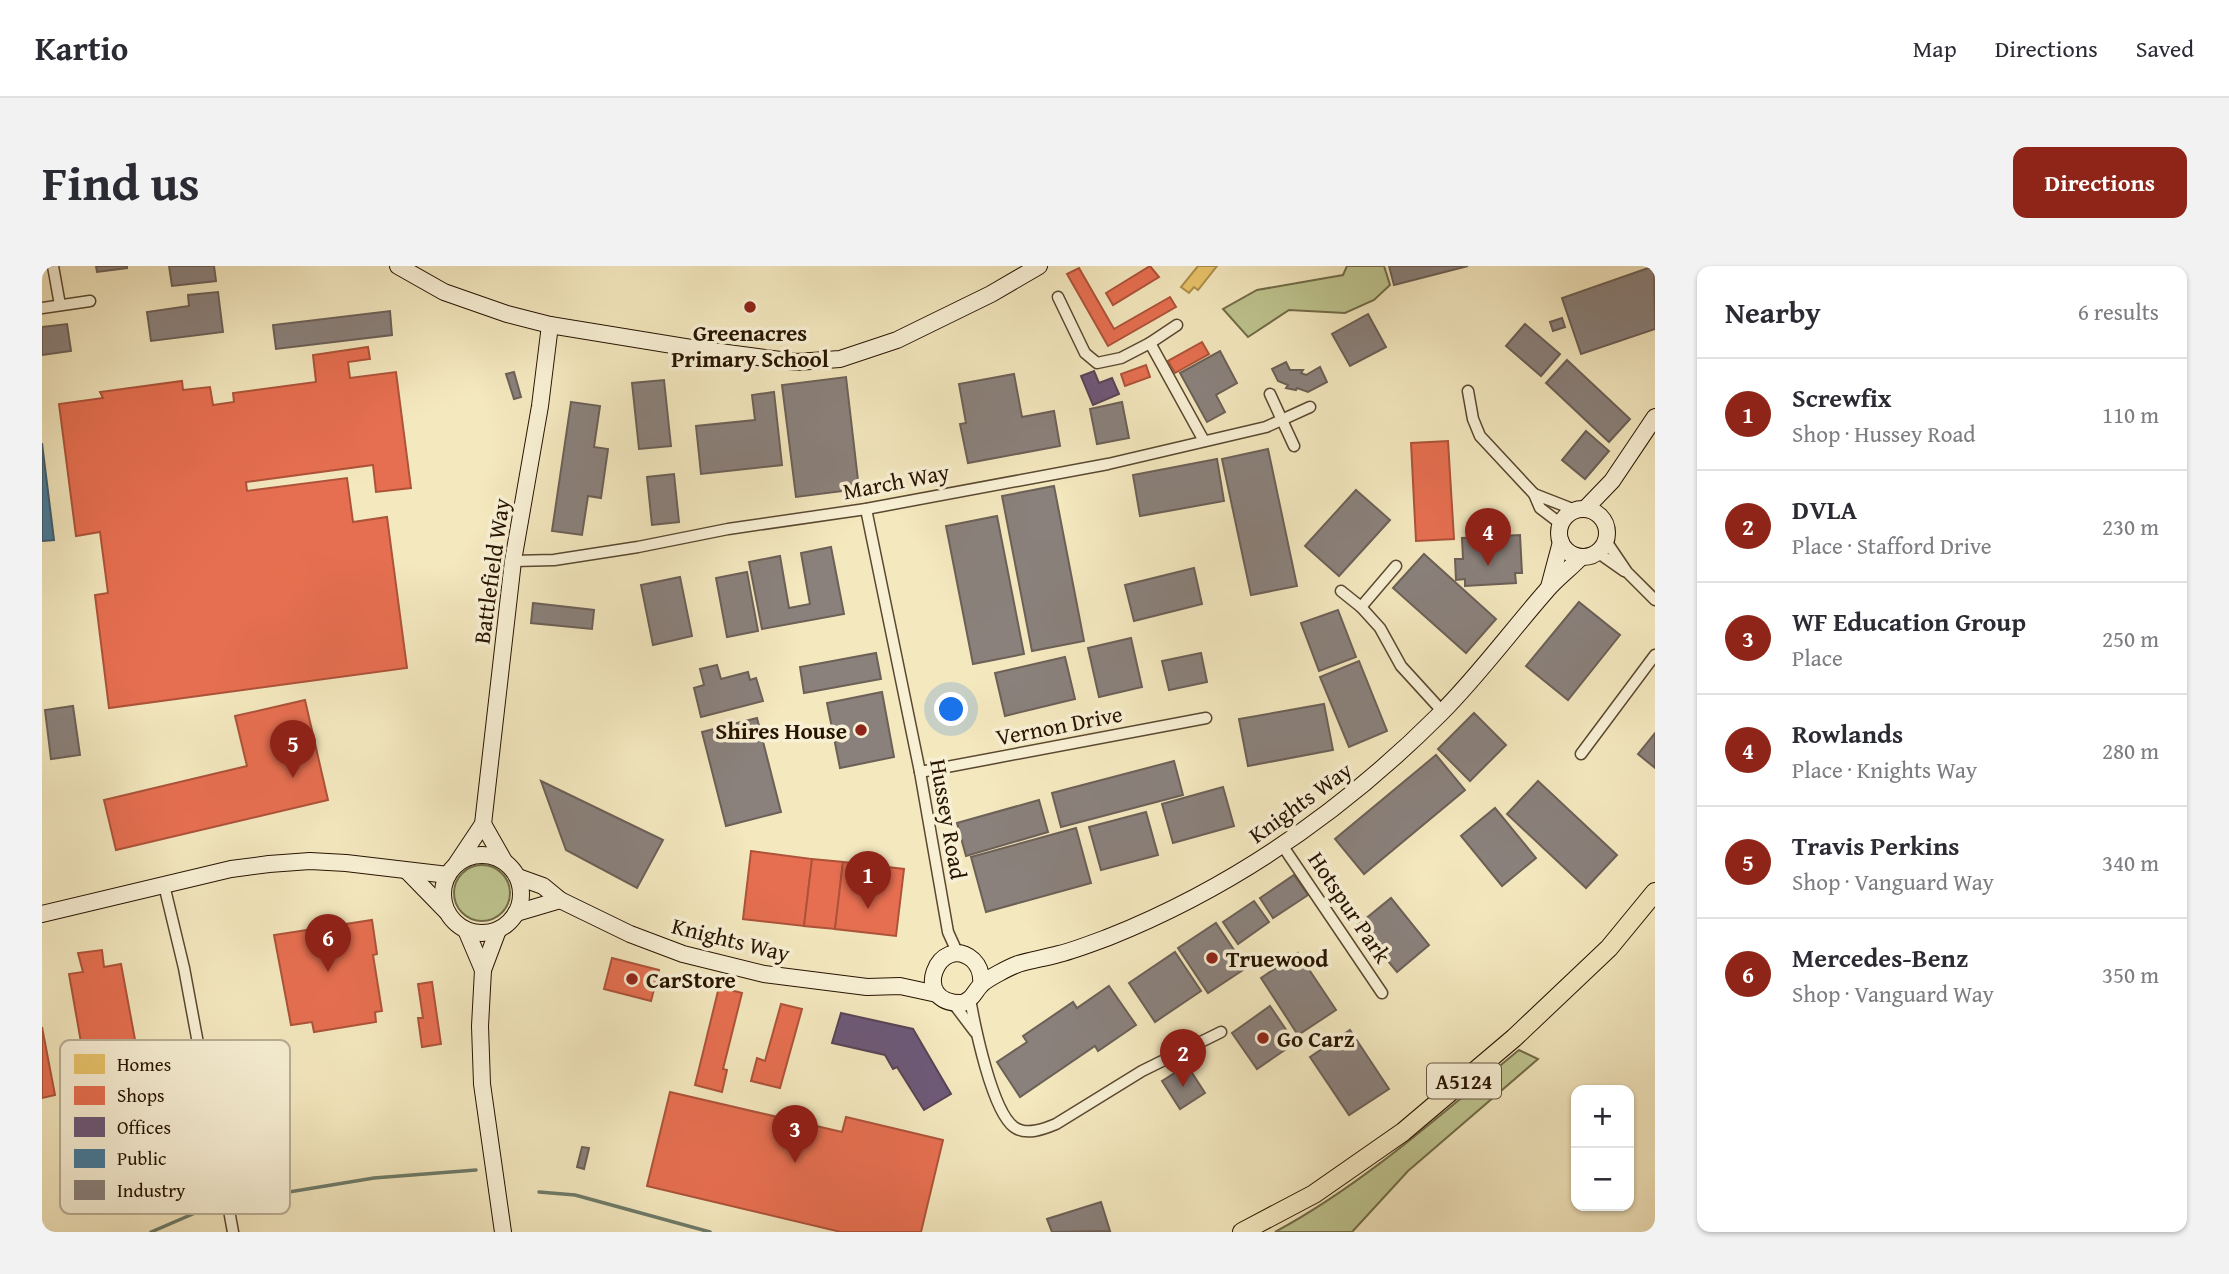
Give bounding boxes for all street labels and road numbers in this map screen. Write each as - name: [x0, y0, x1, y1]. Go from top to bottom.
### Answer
- street label: March Way: [840, 454, 953, 507]
- street label: Battlefield Way: [464, 495, 518, 646]
- street label: Vernon Drive: [993, 697, 1125, 753]
- street label: Knights Way: [1242, 753, 1359, 851]
- street label: Hussey Road: [922, 756, 976, 882]
- street label: Hotspur Park: [1301, 845, 1400, 970]
- street label: Knights Way: [668, 908, 794, 970]
- road number: A5124: [1427, 1064, 1501, 1098]

